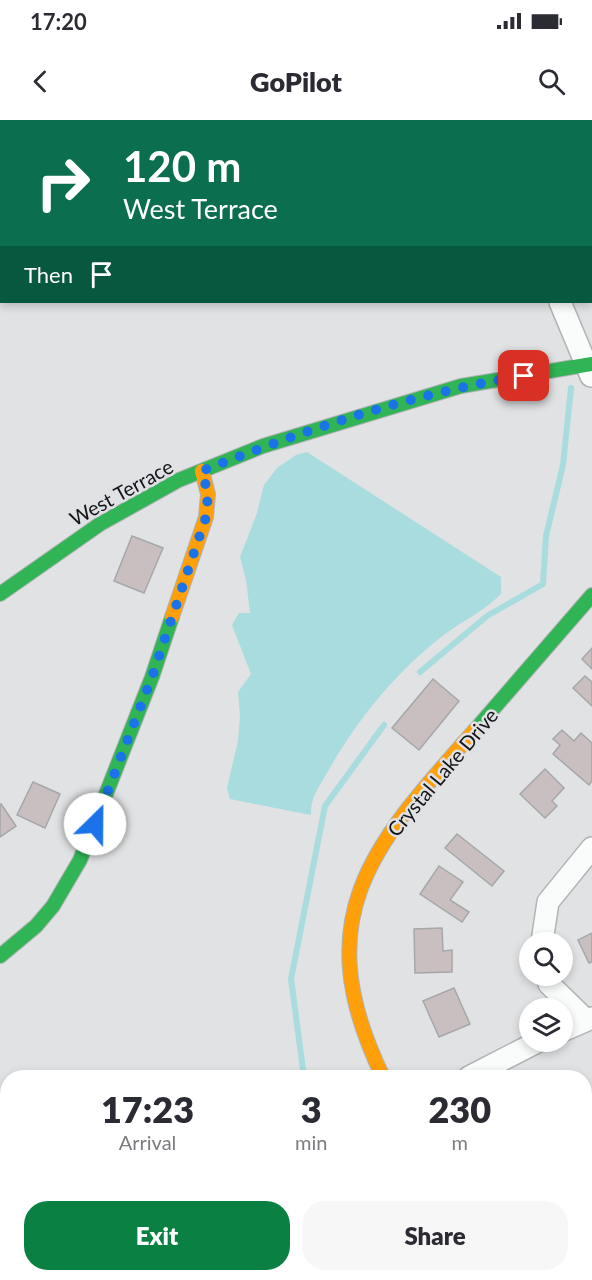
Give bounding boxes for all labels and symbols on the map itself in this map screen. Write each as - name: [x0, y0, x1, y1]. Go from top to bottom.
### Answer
- pin: [498, 350, 549, 401]
- street label: West Terrace: [65, 454, 177, 530]
- street label: Crystal Lake Drive: [382, 703, 502, 841]
- position arrow: [63, 792, 127, 856]

